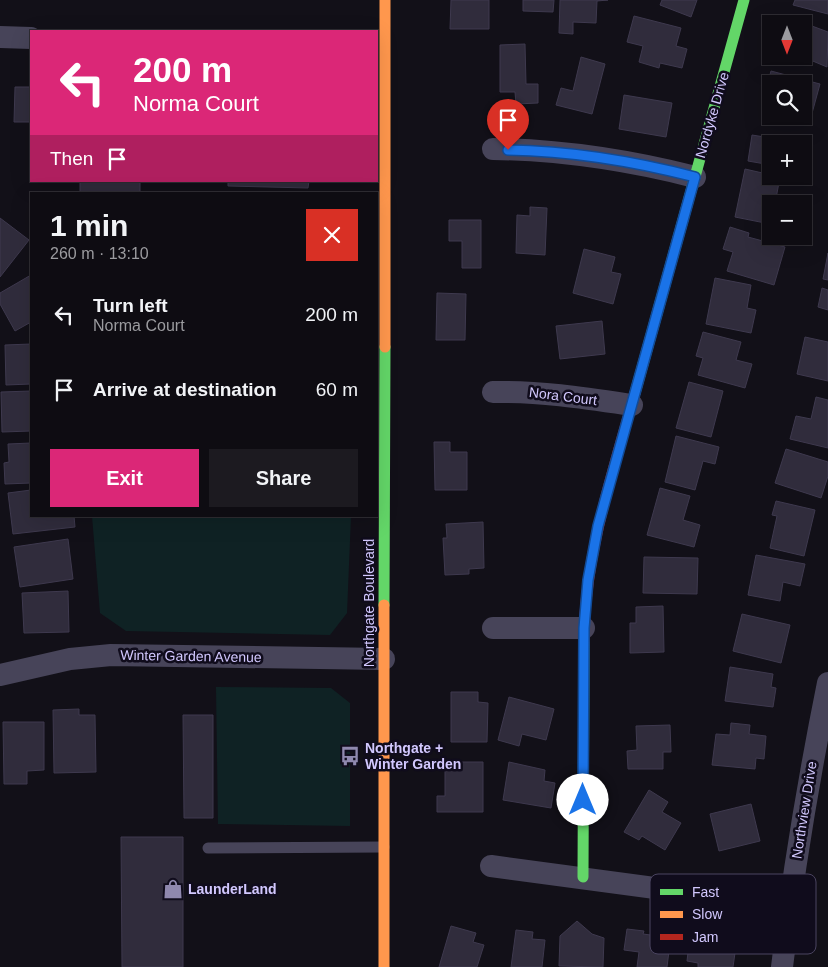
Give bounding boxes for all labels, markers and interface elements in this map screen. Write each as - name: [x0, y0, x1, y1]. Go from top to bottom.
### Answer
- north arrow: [762, 15, 812, 65]
- map controls: [762, 15, 812, 245]
- icon: left: [50, 50, 115, 115]
- text: 200 m: [133, 50, 232, 89]
- street label: Nordyke Drive: [692, 70, 732, 160]
- button: search: [762, 75, 812, 125]
- text: Norma Court: [133, 91, 259, 116]
- pin: [487, 99, 529, 150]
- icon: arrive: [494, 106, 522, 134]
- button: +: [762, 135, 812, 185]
- icon: arrive: [103, 145, 131, 173]
- text: Then: [50, 148, 93, 169]
- button: −: [762, 195, 812, 245]
- text: 1 min: [50, 209, 128, 242]
- button: close: [306, 209, 358, 261]
- text: 260 m · 13:10: [50, 245, 149, 262]
- text: Turn left: [93, 295, 168, 316]
- icon: left: [50, 301, 78, 329]
- text: 200 m: [305, 304, 358, 325]
- text: Norma Court: [93, 317, 185, 334]
- icon: arrive: [50, 376, 78, 404]
- text: Arrive at destination: [93, 379, 277, 400]
- text: 60 m: [316, 379, 358, 400]
- street label: Nora Court: [528, 384, 598, 408]
- button: Exit: [50, 449, 199, 507]
- button: Share: [209, 449, 358, 507]
- street label: Northgate Boulevard: [361, 539, 377, 667]
- street label: Winter Garden Avenue: [120, 647, 262, 665]
- place label: Northgate + Winter Garden: [365, 740, 461, 772]
- bus stop icon: Northgate + Winter Garden: [339, 745, 361, 767]
- street label: Northview Drive: [788, 760, 820, 860]
- position arrow: [556, 773, 608, 825]
- legend: [650, 874, 816, 954]
- shop icon: LaunderLand: [162, 878, 184, 900]
- place label: LaunderLand: [188, 881, 277, 897]
- text: Fast: [692, 884, 719, 900]
- text: Slow: [692, 906, 723, 922]
- text: Jam: [692, 929, 718, 945]

